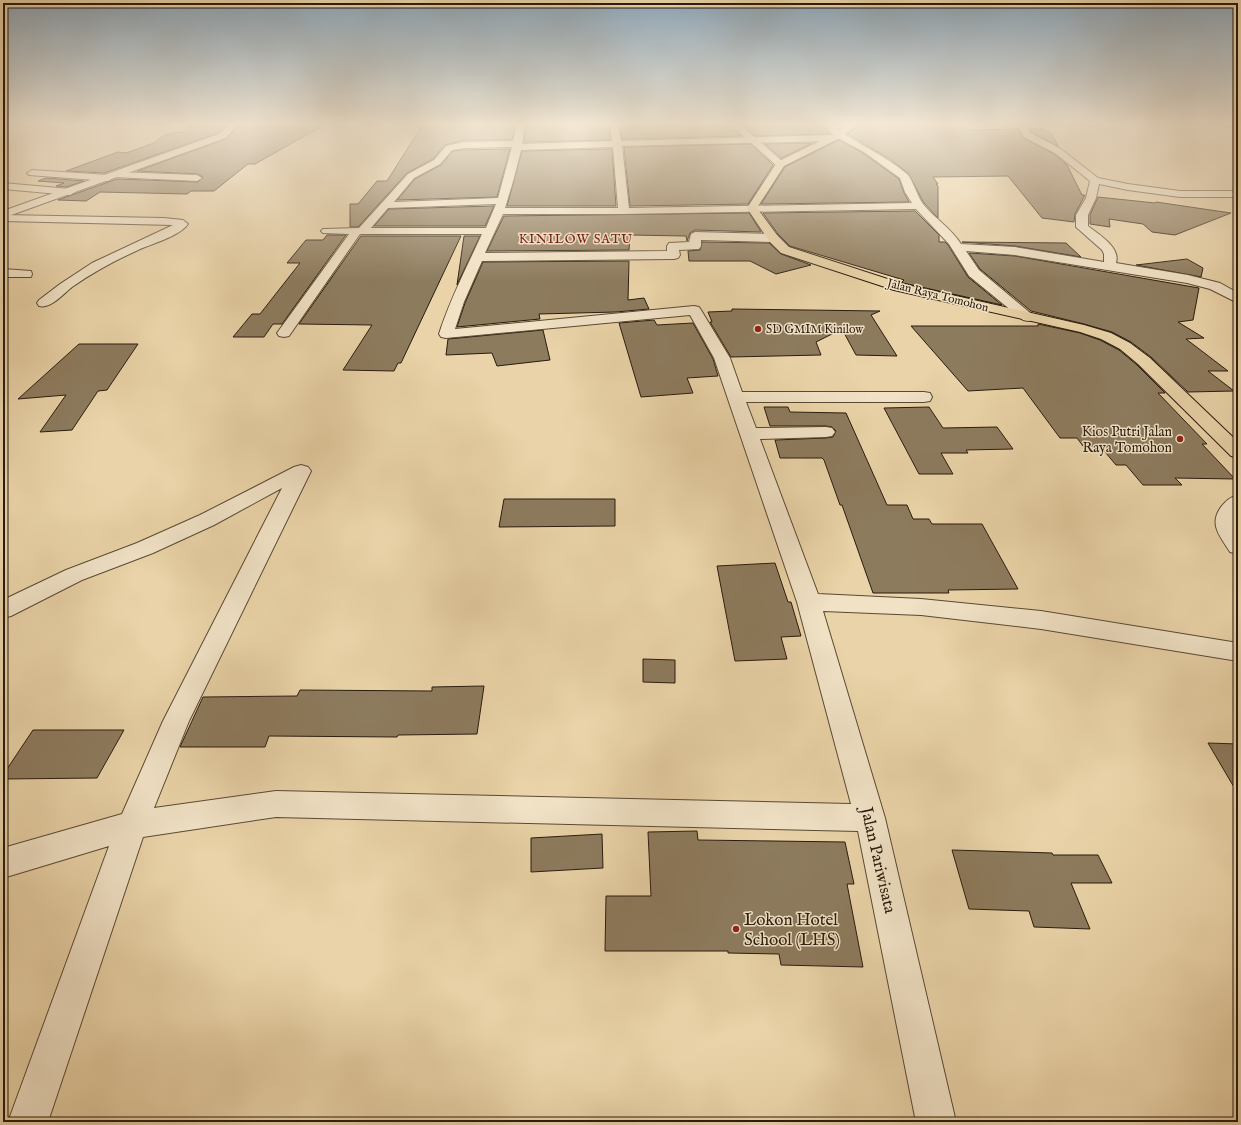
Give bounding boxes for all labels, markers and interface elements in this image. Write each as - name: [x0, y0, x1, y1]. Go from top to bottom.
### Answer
- district label: KINILOW SATU: [519, 231, 633, 248]
- street label: Jalan Raya Tomohon: [883, 275, 991, 316]
- place label: SD GMIM Kinilow: [766, 322, 864, 337]
- marker: SD GMIM Kinilow: [753, 324, 763, 334]
- place label: Kios Putri Jalan Raya Tomohon: [1082, 423, 1173, 457]
- marker: Kios Putri Jalan Raya Tomohon: [1175, 434, 1185, 444]
- street label: Jalan Pariwisata: [855, 803, 900, 916]
- place label: Lokon Hotel School (LHS): [744, 910, 840, 951]
- marker: Lokon Hotel School (LHS): [731, 924, 741, 934]

